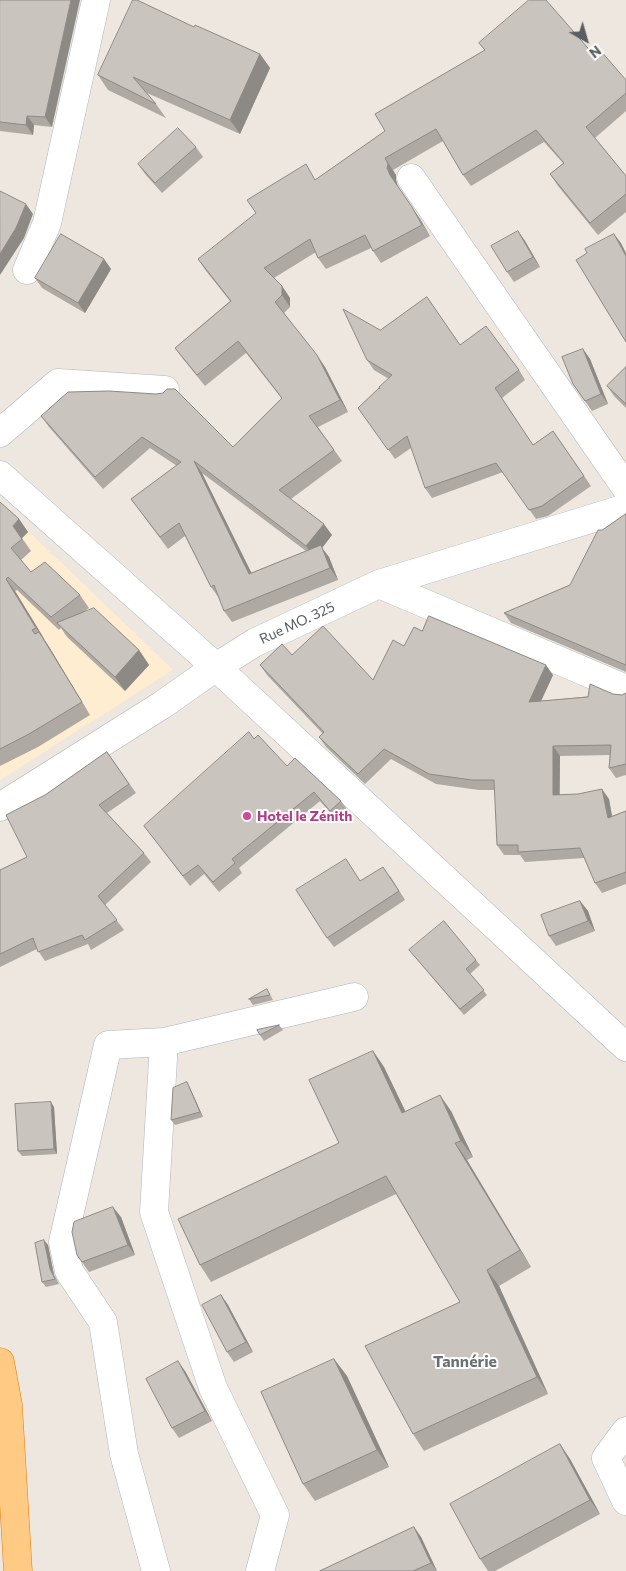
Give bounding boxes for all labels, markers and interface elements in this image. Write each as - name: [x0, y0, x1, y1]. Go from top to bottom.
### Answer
- north arrow: [561, 15, 611, 65]
- text: N: [586, 42, 605, 62]
- street label: Rue MO. 325: [257, 598, 337, 648]
- place label: Hotel le Zénith: [257, 808, 352, 824]
- marker: Hotel le Zénith: [241, 810, 253, 822]
- district label: Tannérie: [433, 1352, 497, 1372]

